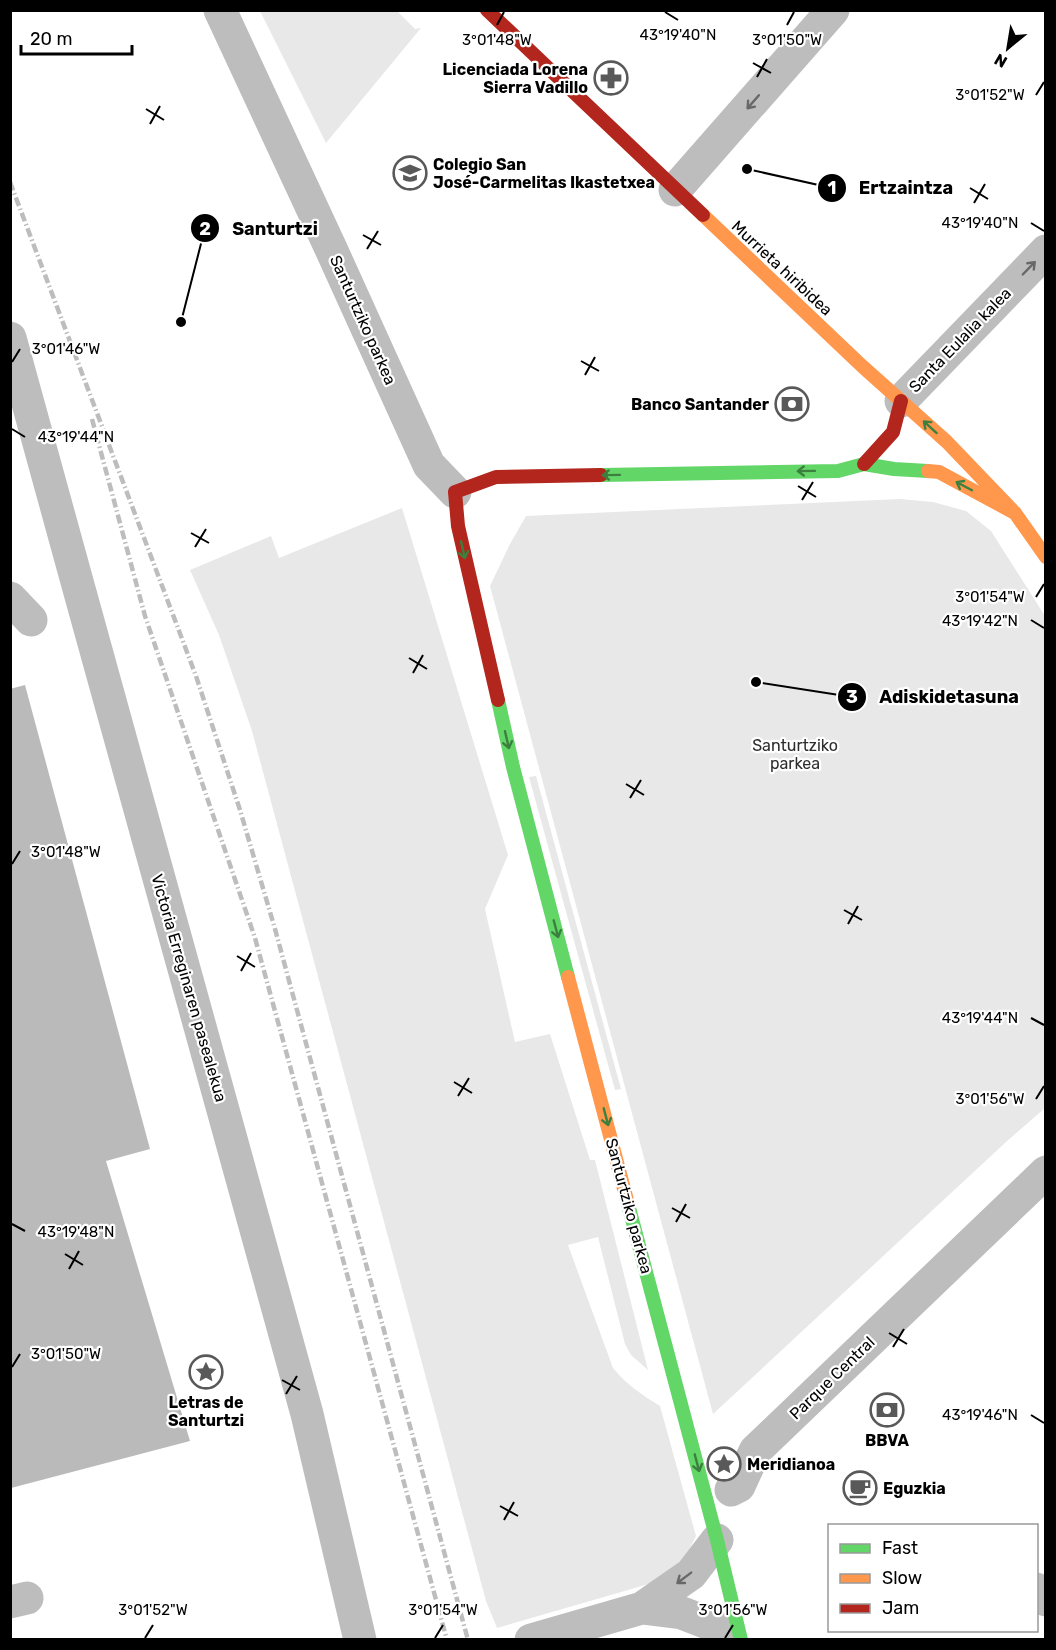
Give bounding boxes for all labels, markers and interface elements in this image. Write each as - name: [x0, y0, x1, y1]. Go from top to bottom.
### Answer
- scale bar: [21, 18, 132, 56]
- north arrow: [978, 18, 1038, 78]
- text: 43°19'40"N: [640, 26, 716, 44]
- text: 20 m: [30, 28, 72, 50]
- text: 3°01'48"W: [462, 31, 532, 49]
- text: 3°01'50"W: [752, 31, 822, 49]
- text: N: [991, 49, 1010, 72]
- place label: Licenciada Lorena Sierra Vadillo: [443, 60, 588, 97]
- pharmacy icon: Licenciada Lorena Sierra Vadillo: [593, 60, 629, 96]
- text: 3°01'52"W: [955, 86, 1025, 104]
- one-way arrow: [746, 94, 760, 109]
- school or university icon: Colegio San José-Carmelitas Ikastetxea: [392, 155, 428, 191]
- place label: Colegio San José-Carmelitas Ikastetxea: [433, 155, 655, 192]
- callout: Ertzaintza: [817, 170, 965, 206]
- text: 1: [828, 177, 836, 199]
- text: Ertzaintza: [859, 177, 953, 199]
- callout: Santurtzi: [190, 210, 329, 246]
- text: 43°19'40"N: [942, 214, 1018, 232]
- street label: Murrieta hiribidea: [728, 217, 836, 319]
- text: 2: [199, 218, 211, 240]
- text: Santurtzi: [232, 218, 318, 240]
- street label: Santurtziko parkea: [326, 252, 400, 388]
- one-way arrow: [1022, 261, 1036, 276]
- street label: Santa Eulalia kalea: [905, 284, 1015, 396]
- text: 3°01'46"W: [32, 340, 100, 358]
- bank icon: Banco Santander: [774, 386, 810, 422]
- place label: Banco Santander: [631, 395, 770, 414]
- one-way arrow: [923, 420, 938, 434]
- text: 43°19'44"N: [38, 428, 114, 446]
- one-way arrow: [797, 466, 816, 477]
- one-way arrow: [602, 469, 622, 481]
- one-way arrow: [956, 480, 973, 492]
- one-way arrow: [458, 540, 469, 559]
- text: 3°01'54"W: [955, 588, 1025, 606]
- text: 43°19'42"N: [942, 612, 1018, 630]
- callout: Adiskidetasuna: [837, 679, 1030, 715]
- text: 3: [846, 686, 858, 708]
- text: Adiskidetasuna: [879, 686, 1019, 708]
- one-way arrow: [501, 730, 513, 749]
- park label: Santurtziko parkea: [752, 736, 838, 773]
- text: 3°01'48"W: [31, 843, 101, 861]
- street label: Victoria Erreginaren pasealekua: [147, 872, 231, 1104]
- one-way arrow: [551, 919, 563, 938]
- text: 43°19'44"N: [942, 1009, 1018, 1027]
- text: 3°01'56"W: [955, 1090, 1025, 1108]
- one-way arrow: [600, 1107, 612, 1126]
- street label: Santurtziko parkea: [602, 1136, 656, 1276]
- text: 43°19'48"N: [38, 1223, 114, 1241]
- street label: Parque Central: [785, 1333, 879, 1423]
- text: 3°01'50"W: [31, 1345, 101, 1363]
- place icon: Letras de Santurtzi: [188, 1354, 224, 1390]
- bank icon: BBVA: [869, 1392, 905, 1428]
- place label: Letras de Santurtzi: [168, 1393, 244, 1430]
- text: 43°19'46"N: [942, 1406, 1018, 1424]
- place label: BBVA: [865, 1431, 909, 1450]
- place icon: Meridianoa: [706, 1446, 742, 1482]
- one-way arrow: [691, 1453, 703, 1472]
- place label: Meridianoa: [747, 1455, 835, 1474]
- cafe icon: Eguzkia: [842, 1470, 878, 1506]
- place label: Eguzkia: [883, 1479, 946, 1498]
- legend: [828, 1524, 1038, 1632]
- text: Fast: [882, 1537, 918, 1559]
- text: Slow: [882, 1567, 922, 1589]
- one-way arrow: [676, 1572, 692, 1585]
- text: Jam: [882, 1597, 919, 1619]
- text: 3°01'52"W: [118, 1601, 188, 1619]
- text: 3°01'54"W: [408, 1601, 478, 1619]
- text: 3°01'56"W: [698, 1601, 768, 1619]

